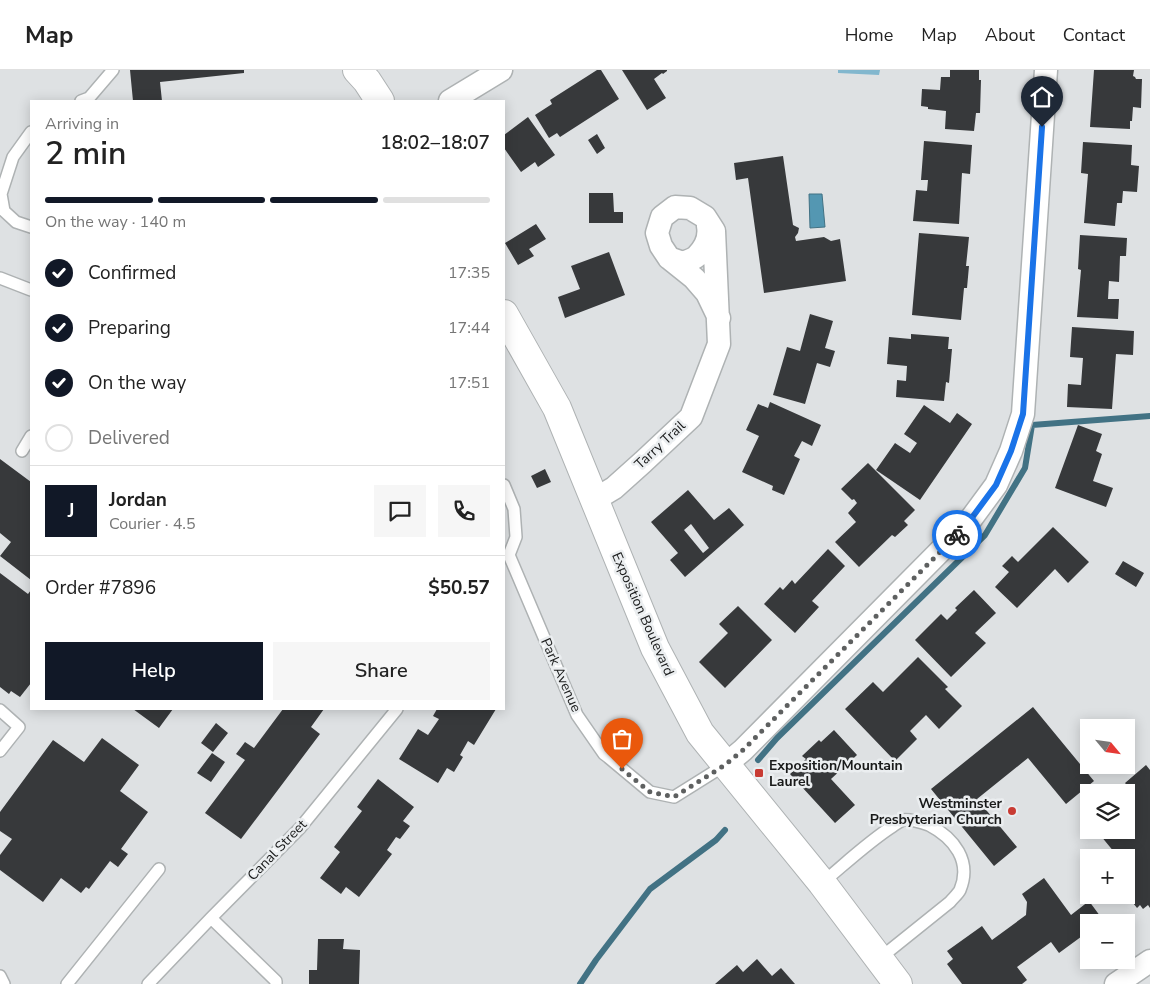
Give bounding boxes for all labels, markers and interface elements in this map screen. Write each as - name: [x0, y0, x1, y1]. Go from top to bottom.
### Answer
- text: Map: [25, 19, 73, 51]
- text: Home: [845, 23, 893, 47]
- text: Map: [921, 23, 957, 47]
- text: About: [985, 23, 1035, 47]
- text: Contact: [1063, 23, 1125, 47]
- pin: [1021, 76, 1063, 127]
- icon: home: [1028, 83, 1056, 111]
- text: Arriving in: [45, 113, 119, 135]
- text: 18:02–18:07: [380, 130, 490, 156]
- text: 2 min: [45, 132, 127, 175]
- text: On the way · 140 m: [45, 211, 186, 233]
- icon: check: [45, 259, 73, 287]
- text: Confirmed: [88, 260, 176, 286]
- text: 17:35: [448, 262, 490, 284]
- icon: check: [45, 314, 73, 342]
- text: Preparing: [88, 315, 171, 341]
- text: 17:44: [448, 317, 490, 339]
- icon: check: [45, 369, 73, 397]
- text: On the way: [88, 370, 186, 396]
- text: 17:51: [448, 372, 490, 394]
- street label: Tarry Trail: [630, 416, 690, 473]
- text: Delivered: [88, 425, 170, 451]
- button: chat: [374, 485, 426, 537]
- button: phone: [438, 485, 490, 537]
- text: Jordan: [109, 487, 167, 513]
- text: J: [68, 498, 74, 524]
- courier: [932, 510, 982, 560]
- text: Courier · 4.5: [109, 513, 195, 535]
- icon: bike: [943, 521, 971, 549]
- street label: Exposition Boulevard: [607, 549, 679, 679]
- text: Order #7896: [45, 575, 156, 601]
- text: $50.57: [428, 575, 490, 601]
- street label: Park Avenue: [536, 635, 586, 715]
- button: Help: [45, 642, 263, 700]
- button: Share: [273, 642, 490, 700]
- pin: [601, 718, 643, 769]
- north arrow: [1080, 719, 1135, 774]
- map controls: [1080, 719, 1135, 969]
- icon: bag: [608, 725, 636, 753]
- place label: Exposition/Mountain Laurel: [769, 756, 903, 791]
- marker: Exposition/Mountain Laurel: [753, 767, 765, 779]
- button: layers: [1080, 784, 1135, 839]
- place label: Westminster Presbyterian Church: [870, 794, 1003, 829]
- marker: Westminster Presbyterian Church: [1006, 805, 1018, 817]
- street label: Canal Street: [243, 815, 311, 885]
- button: +: [1080, 849, 1135, 904]
- button: −: [1080, 914, 1135, 969]

